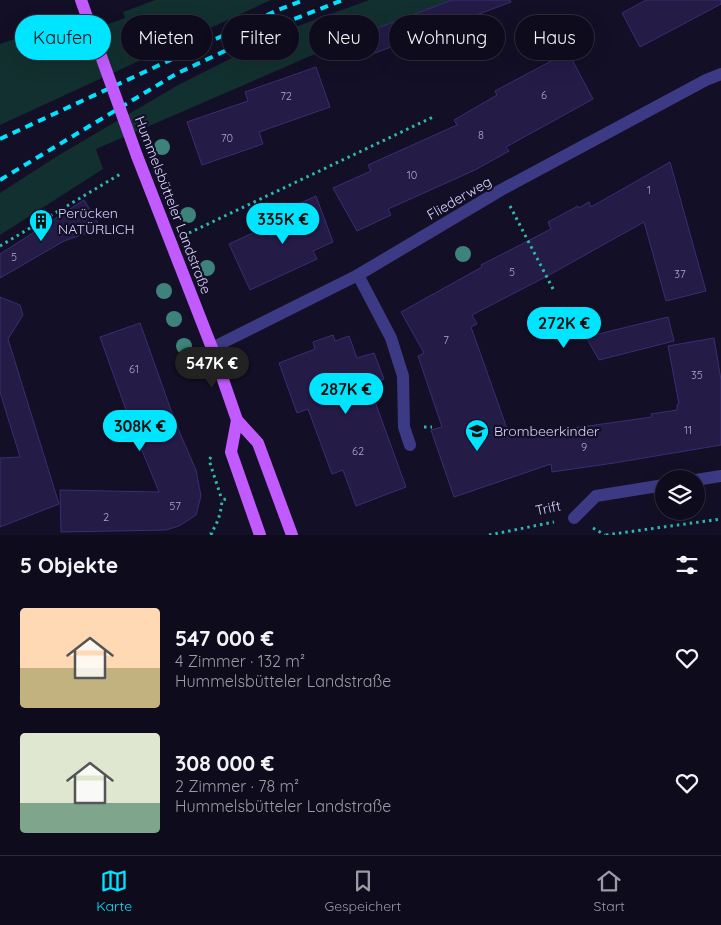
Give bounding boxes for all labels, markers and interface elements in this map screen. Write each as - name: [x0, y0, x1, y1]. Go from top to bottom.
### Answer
- chip: Kaufen: [15, 15, 111, 60]
- chip: Mieten: [121, 15, 212, 60]
- chip: Filter: [222, 15, 299, 60]
- chip: Neu: [309, 15, 379, 60]
- chip: Wohnung: [389, 15, 505, 60]
- chip: Haus: [515, 15, 594, 60]
- house number: 6: [541, 88, 547, 102]
- house number: 72: [280, 89, 292, 103]
- street label: Hummelsbütteler Landstraße: [131, 113, 215, 297]
- house number: 8: [478, 128, 484, 142]
- house number: 70: [221, 131, 233, 145]
- house number: 10: [407, 168, 417, 182]
- street label: Fliederweg: [423, 172, 495, 224]
- house number: 1: [647, 183, 651, 197]
- pin: 335K €: [242, 202, 324, 245]
- place label: Perücken NATÜRLICH: [58, 204, 135, 238]
- building icon: Perücken NATÜRLICH: [28, 208, 54, 242]
- text: 335K €: [257, 209, 309, 229]
- house number: 5: [11, 250, 17, 264]
- house number: 5: [509, 265, 515, 279]
- house number: 37: [674, 267, 686, 281]
- pin: 272K €: [523, 306, 605, 349]
- text: 272K €: [538, 313, 590, 333]
- house number: 7: [443, 333, 449, 347]
- pin: 547K €: [171, 346, 253, 389]
- text: 547K €: [186, 353, 238, 373]
- house number: 61: [129, 362, 139, 376]
- house number: 35: [691, 368, 703, 382]
- pin: 287K €: [305, 372, 387, 415]
- text: 287K €: [320, 379, 372, 399]
- pin: 308K €: [99, 410, 181, 452]
- text: 308K €: [114, 416, 166, 436]
- school or university icon: Brombeerkinder: [464, 418, 490, 452]
- place label: Brombeerkinder: [494, 422, 600, 440]
- house number: 11: [684, 423, 692, 437]
- house number: 9: [581, 440, 587, 454]
- house number: 62: [352, 444, 364, 458]
- map controls: [655, 470, 705, 520]
- button: layers: [655, 470, 705, 520]
- street label: Trift: [533, 496, 563, 519]
- house number: 57: [169, 499, 181, 513]
- house number: 2: [103, 510, 109, 524]
- icon: filters: [673, 551, 701, 579]
- text: 5 Objekte: [20, 552, 118, 578]
- text: 547 000 €: [175, 625, 274, 651]
- icon: home: [60, 628, 120, 688]
- icon: heart: [673, 644, 701, 672]
- text: 4 Zimmer · 132 m²: [175, 651, 305, 671]
- text: Hummelsbütteler Landstraße: [175, 671, 391, 691]
- text: 308 000 €: [175, 750, 274, 776]
- icon: home: [60, 753, 120, 813]
- icon: heart: [673, 769, 701, 797]
- text: 2 Zimmer · 78 m²: [175, 776, 299, 796]
- text: Hummelsbütteler Landstraße: [175, 796, 391, 816]
- tab: Karte: [96, 867, 132, 915]
- tab: Gespeichert: [324, 867, 401, 915]
- tab: Start: [594, 867, 625, 915]

